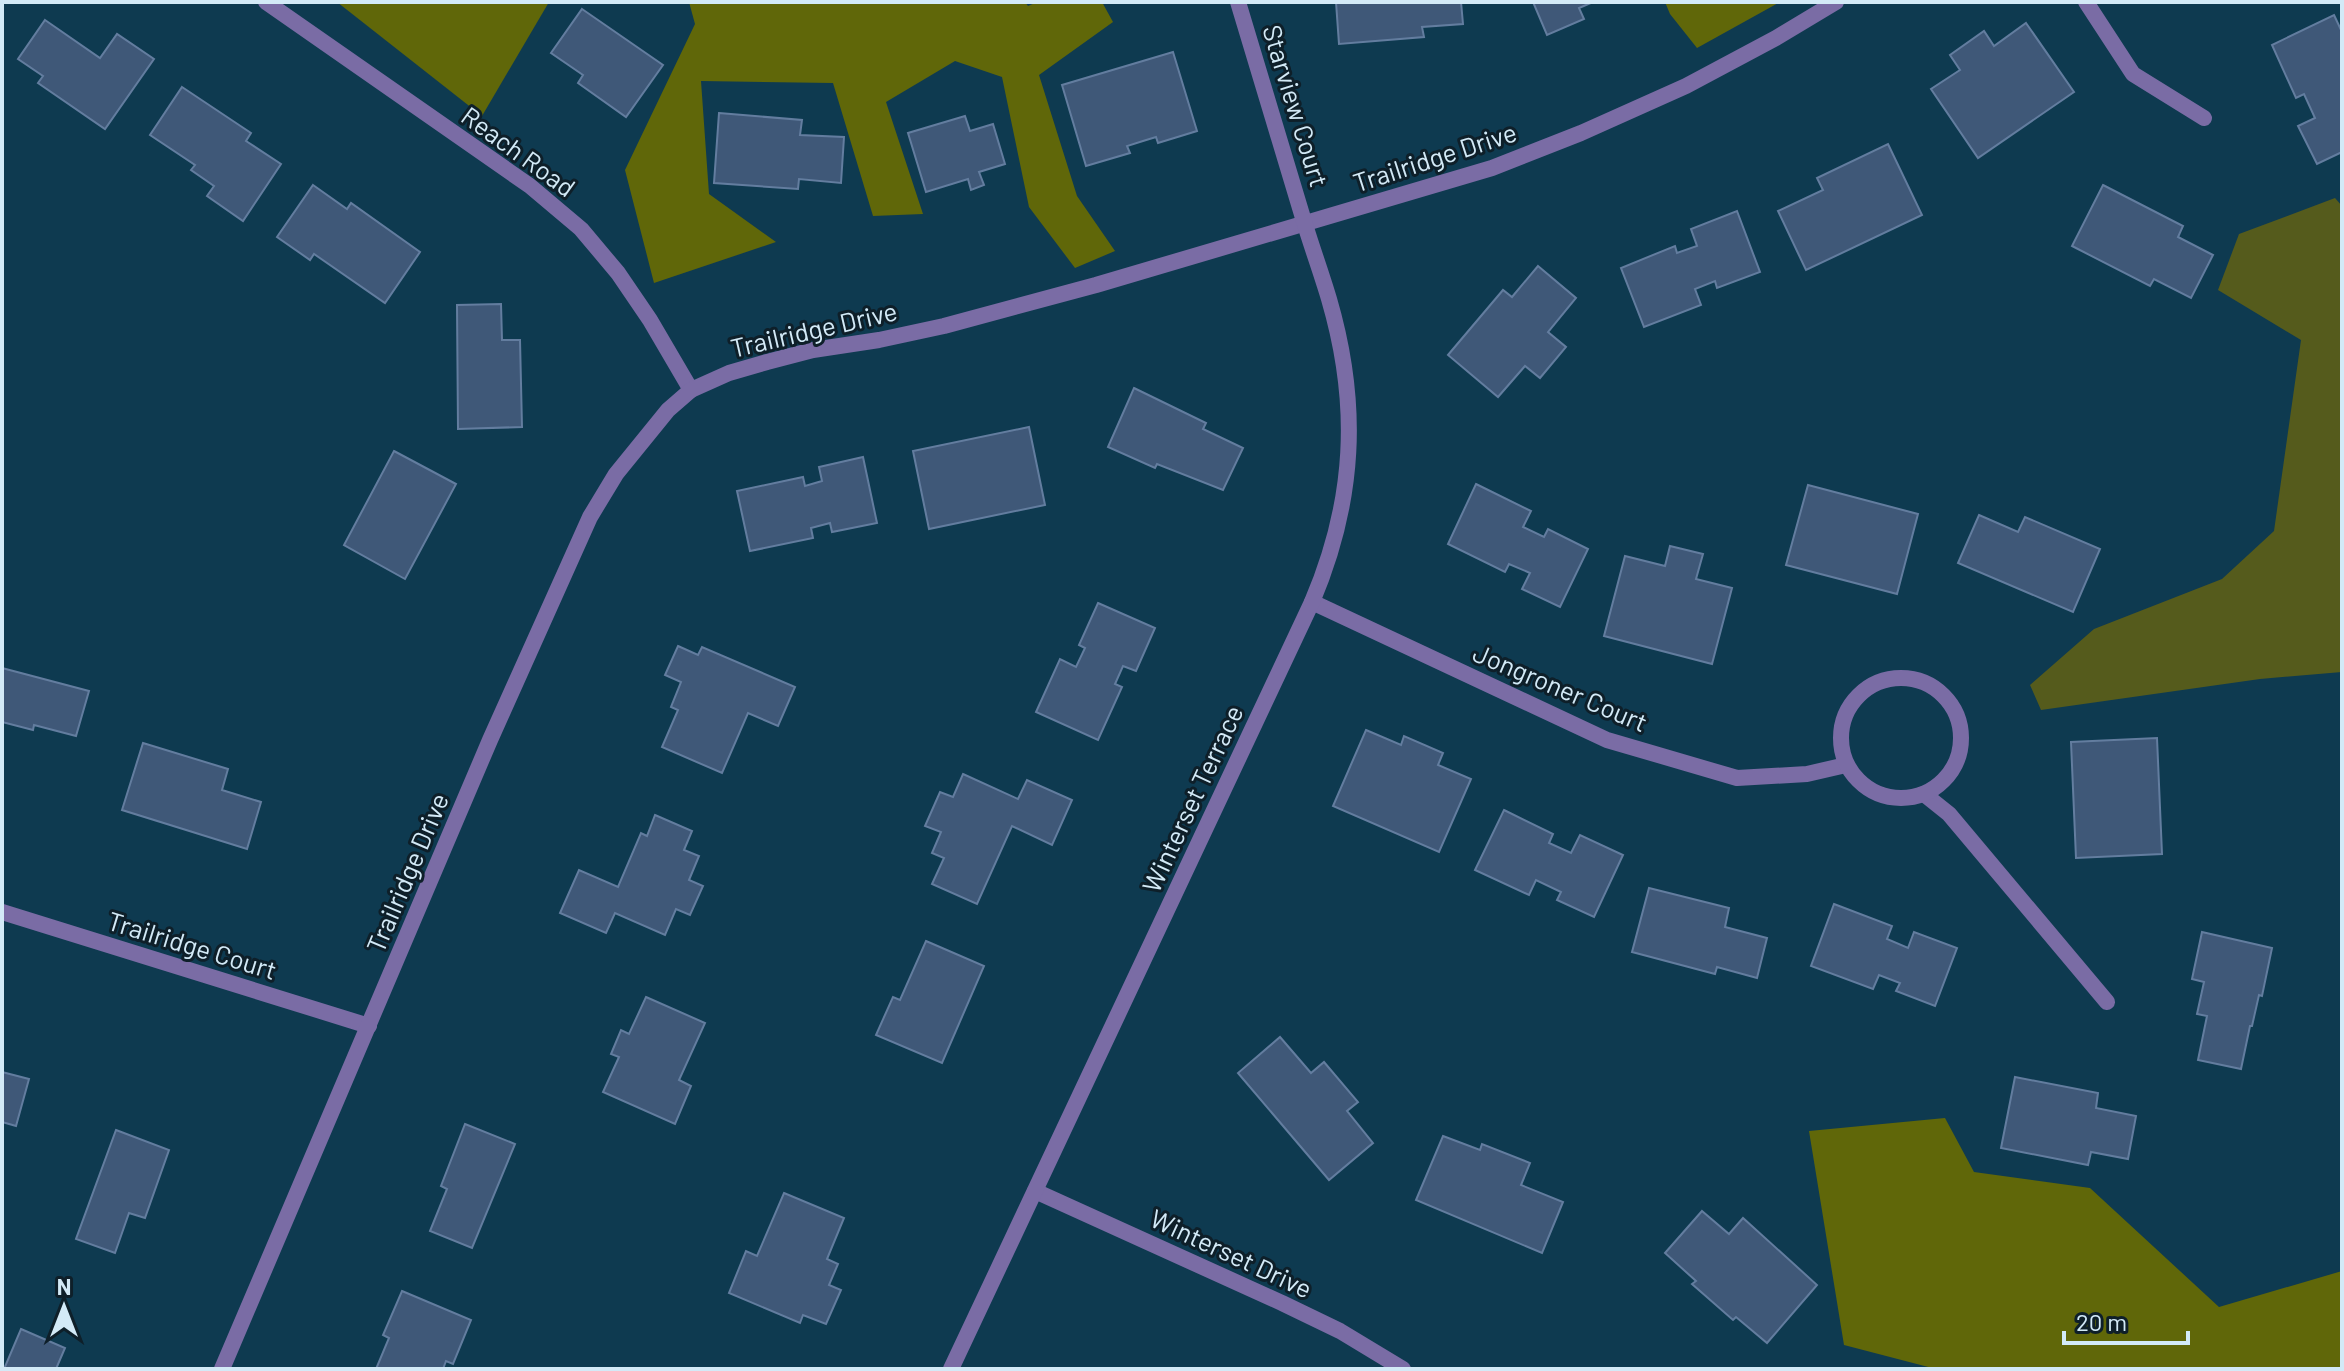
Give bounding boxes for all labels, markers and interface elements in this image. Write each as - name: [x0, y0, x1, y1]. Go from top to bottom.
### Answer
- street label: Starview Court: [1257, 21, 1336, 190]
- street label: Reach Road: [456, 99, 582, 202]
- street label: Trailridge Drive: [1349, 116, 1520, 198]
- street label: Trailridge Drive: [727, 294, 900, 363]
- street label: Jongroner Court: [1469, 636, 1652, 737]
- street label: Winterset Terrace: [1135, 700, 1249, 897]
- street label: Trailridge Drive: [359, 788, 454, 957]
- street label: Trailridge Court: [104, 904, 281, 985]
- street label: Winterset Drive: [1146, 1202, 1317, 1304]
- north arrow: [24, 1267, 104, 1347]
- text: N: [57, 1273, 71, 1299]
- scale bar: [2064, 1295, 2188, 1345]
- text: 20 m: [2076, 1307, 2127, 1336]

